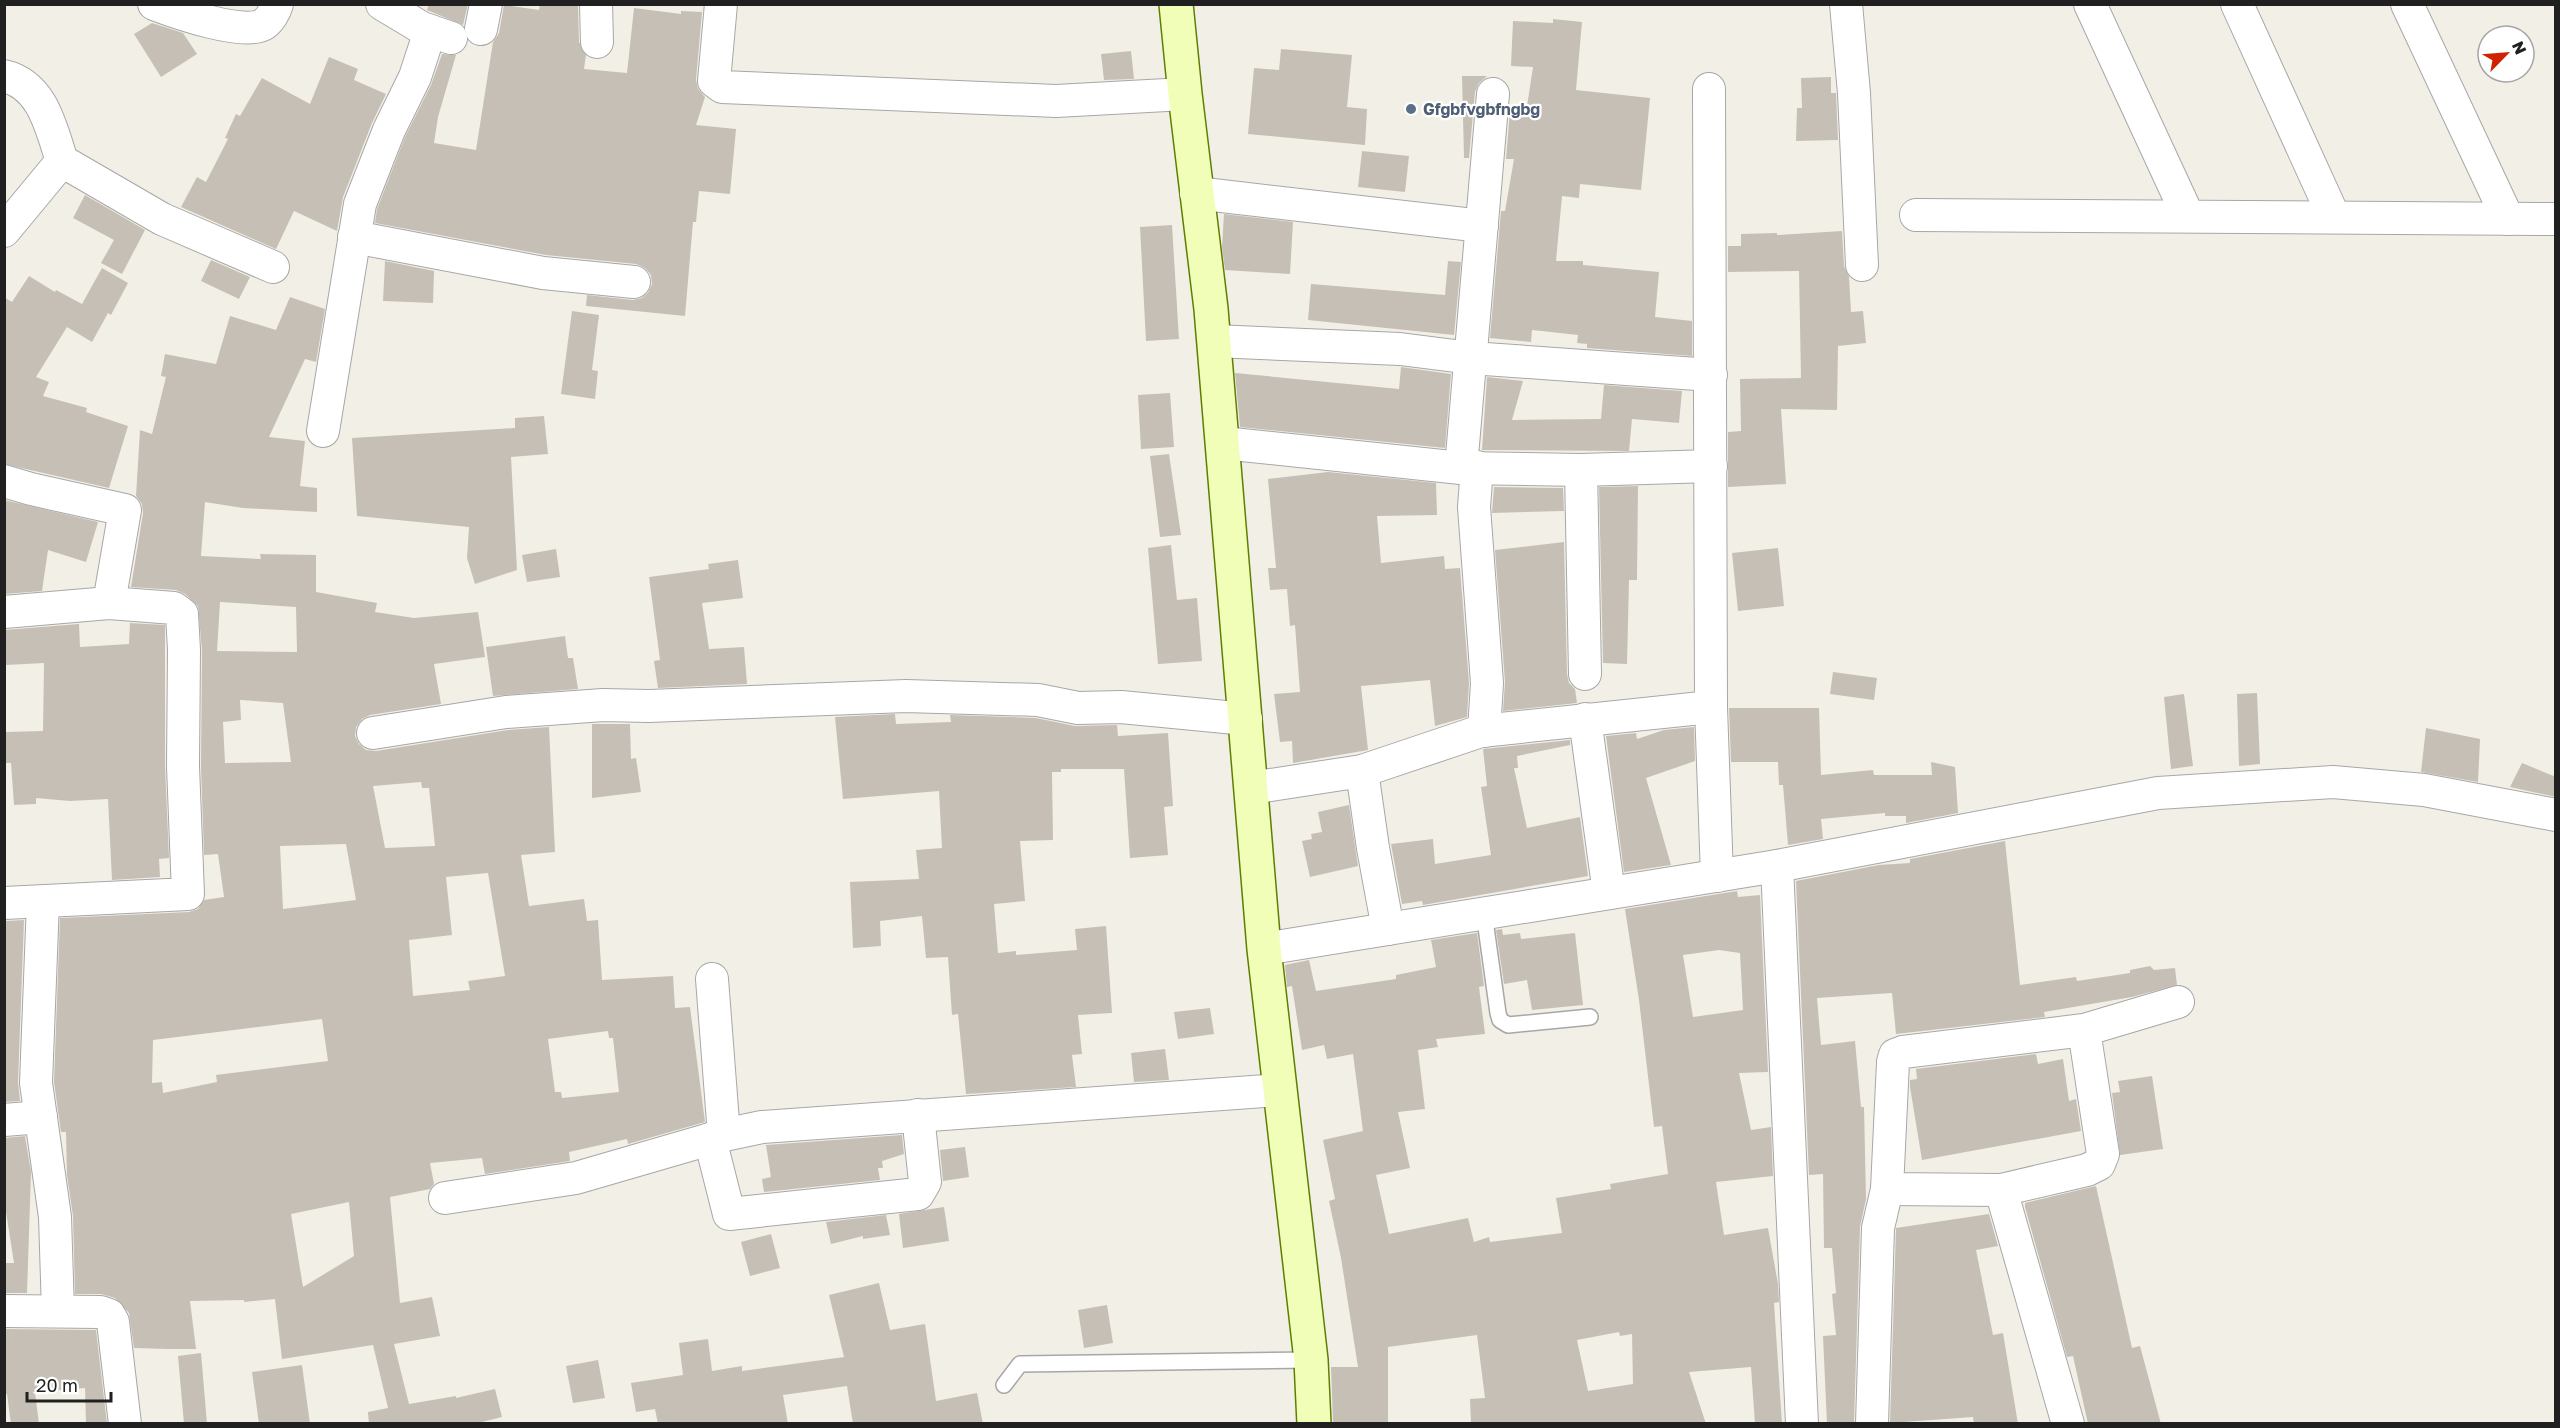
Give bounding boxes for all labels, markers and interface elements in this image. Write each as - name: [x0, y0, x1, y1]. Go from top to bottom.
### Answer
- north arrow: [2476, 24, 2536, 84]
- text: N: [2508, 38, 2531, 57]
- place label: Gfgbfvgbfngbg: [1423, 99, 1540, 119]
- marker: Gfgbfvgbfngbg: [1404, 102, 1418, 116]
- scale bar: [27, 1365, 111, 1403]
- text: 20 m: [36, 1374, 78, 1396]

